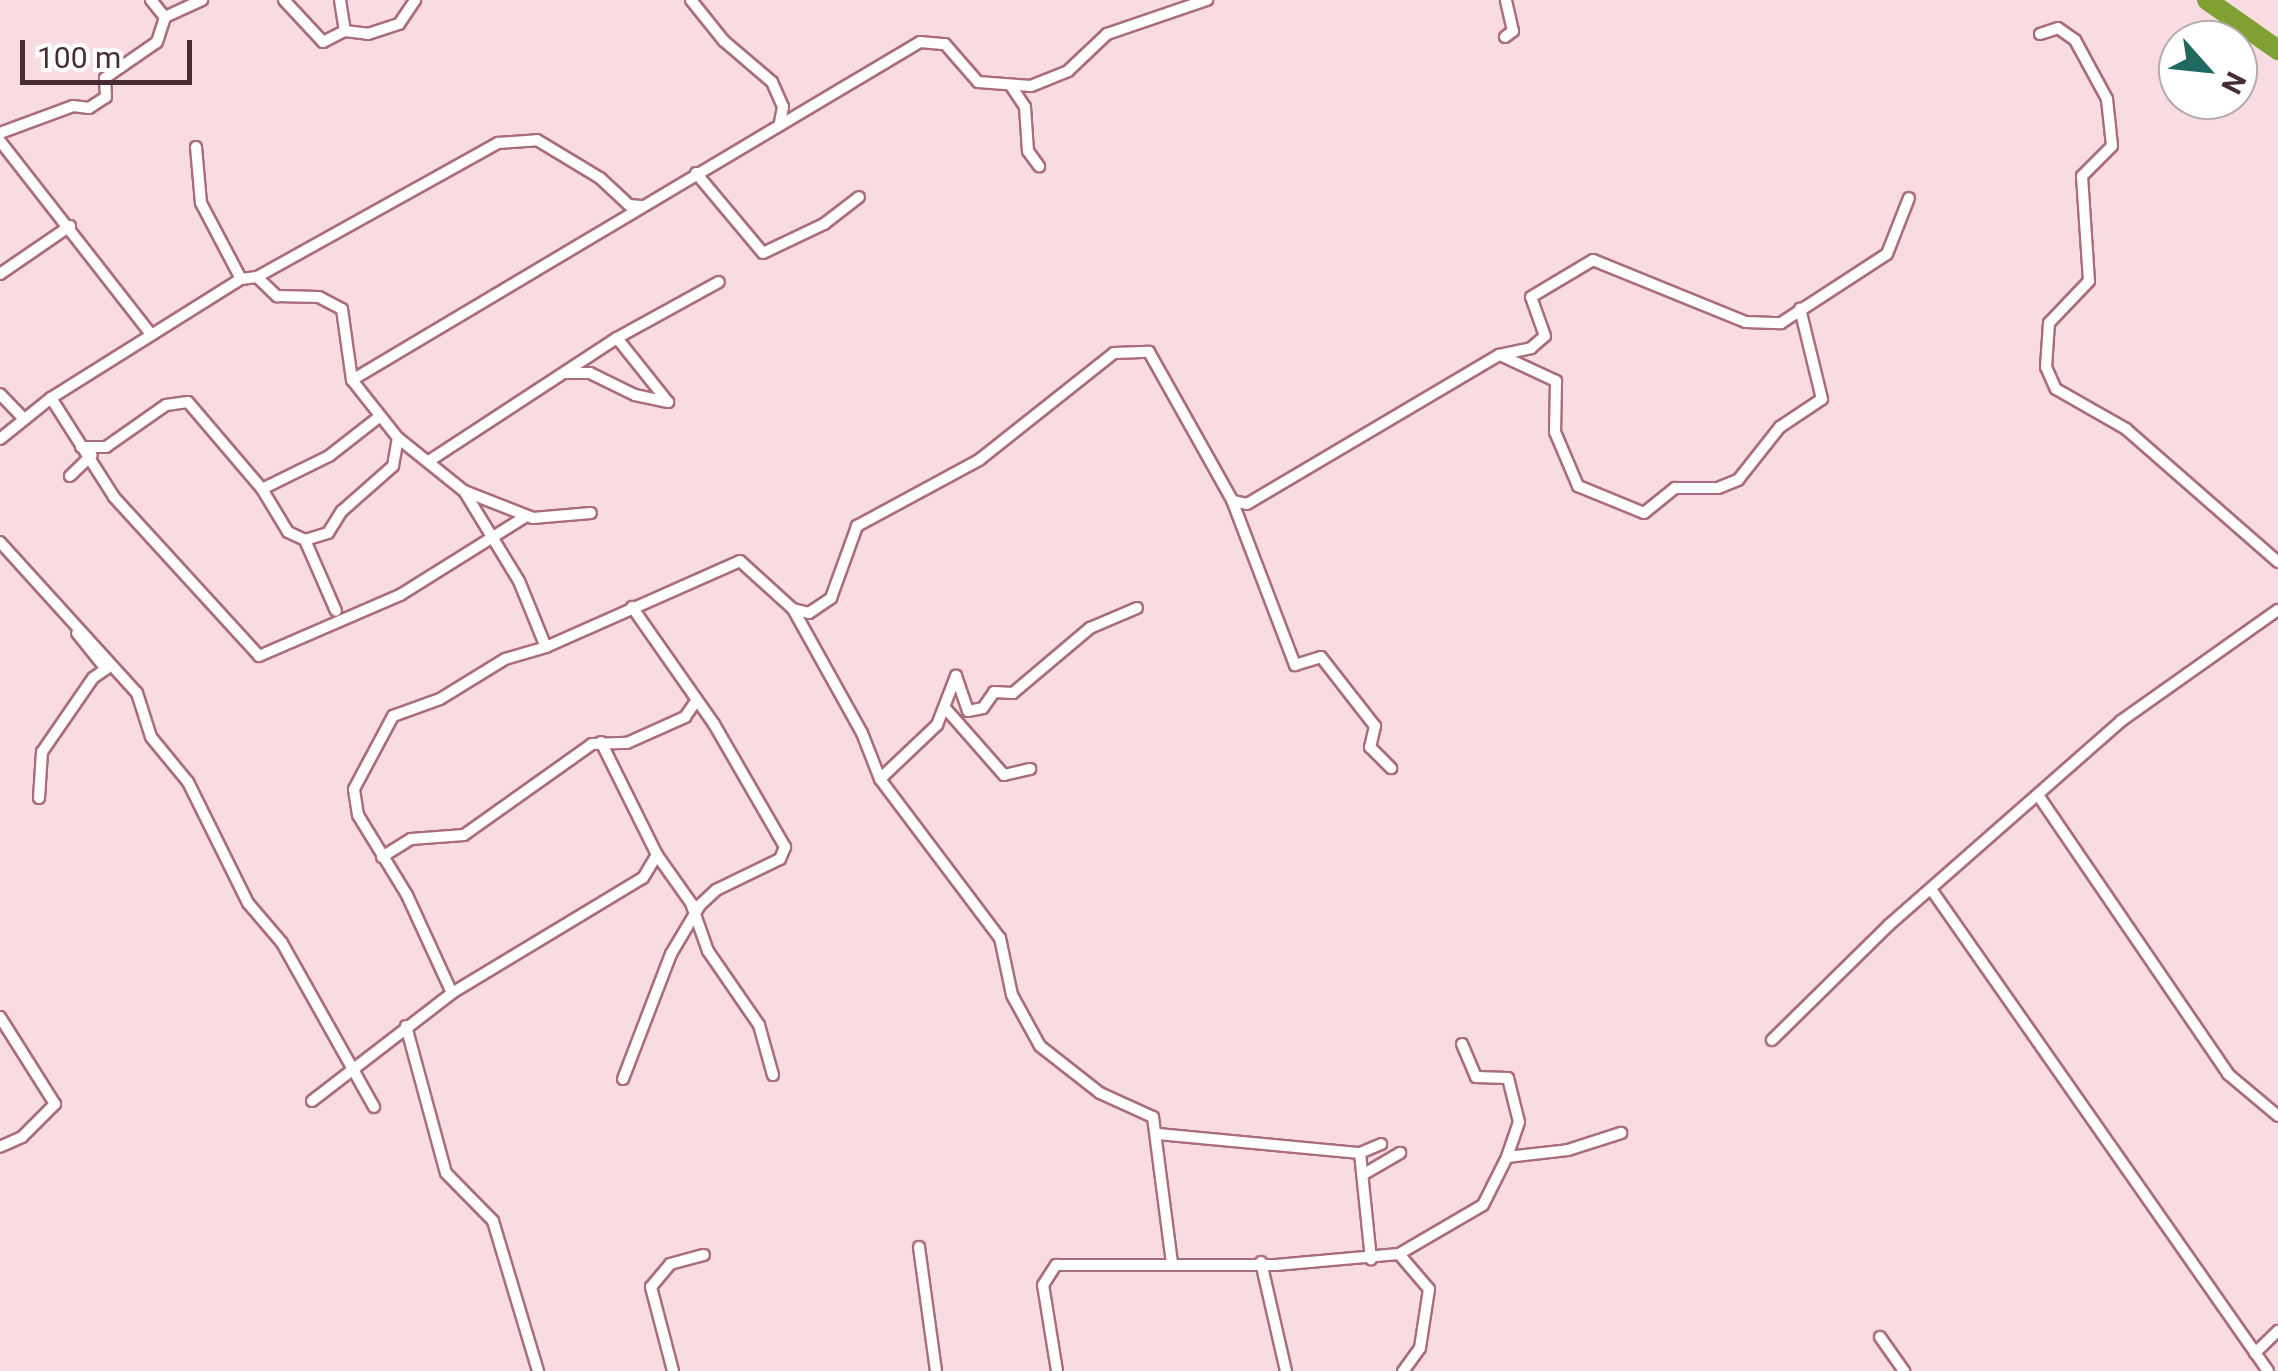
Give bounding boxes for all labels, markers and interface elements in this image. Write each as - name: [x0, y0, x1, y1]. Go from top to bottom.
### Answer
- scale bar: [25, 20, 198, 82]
- north arrow: [2158, 20, 2258, 120]
- text: 100 m: [37, 40, 121, 75]
- text: N: [2214, 67, 2253, 99]

